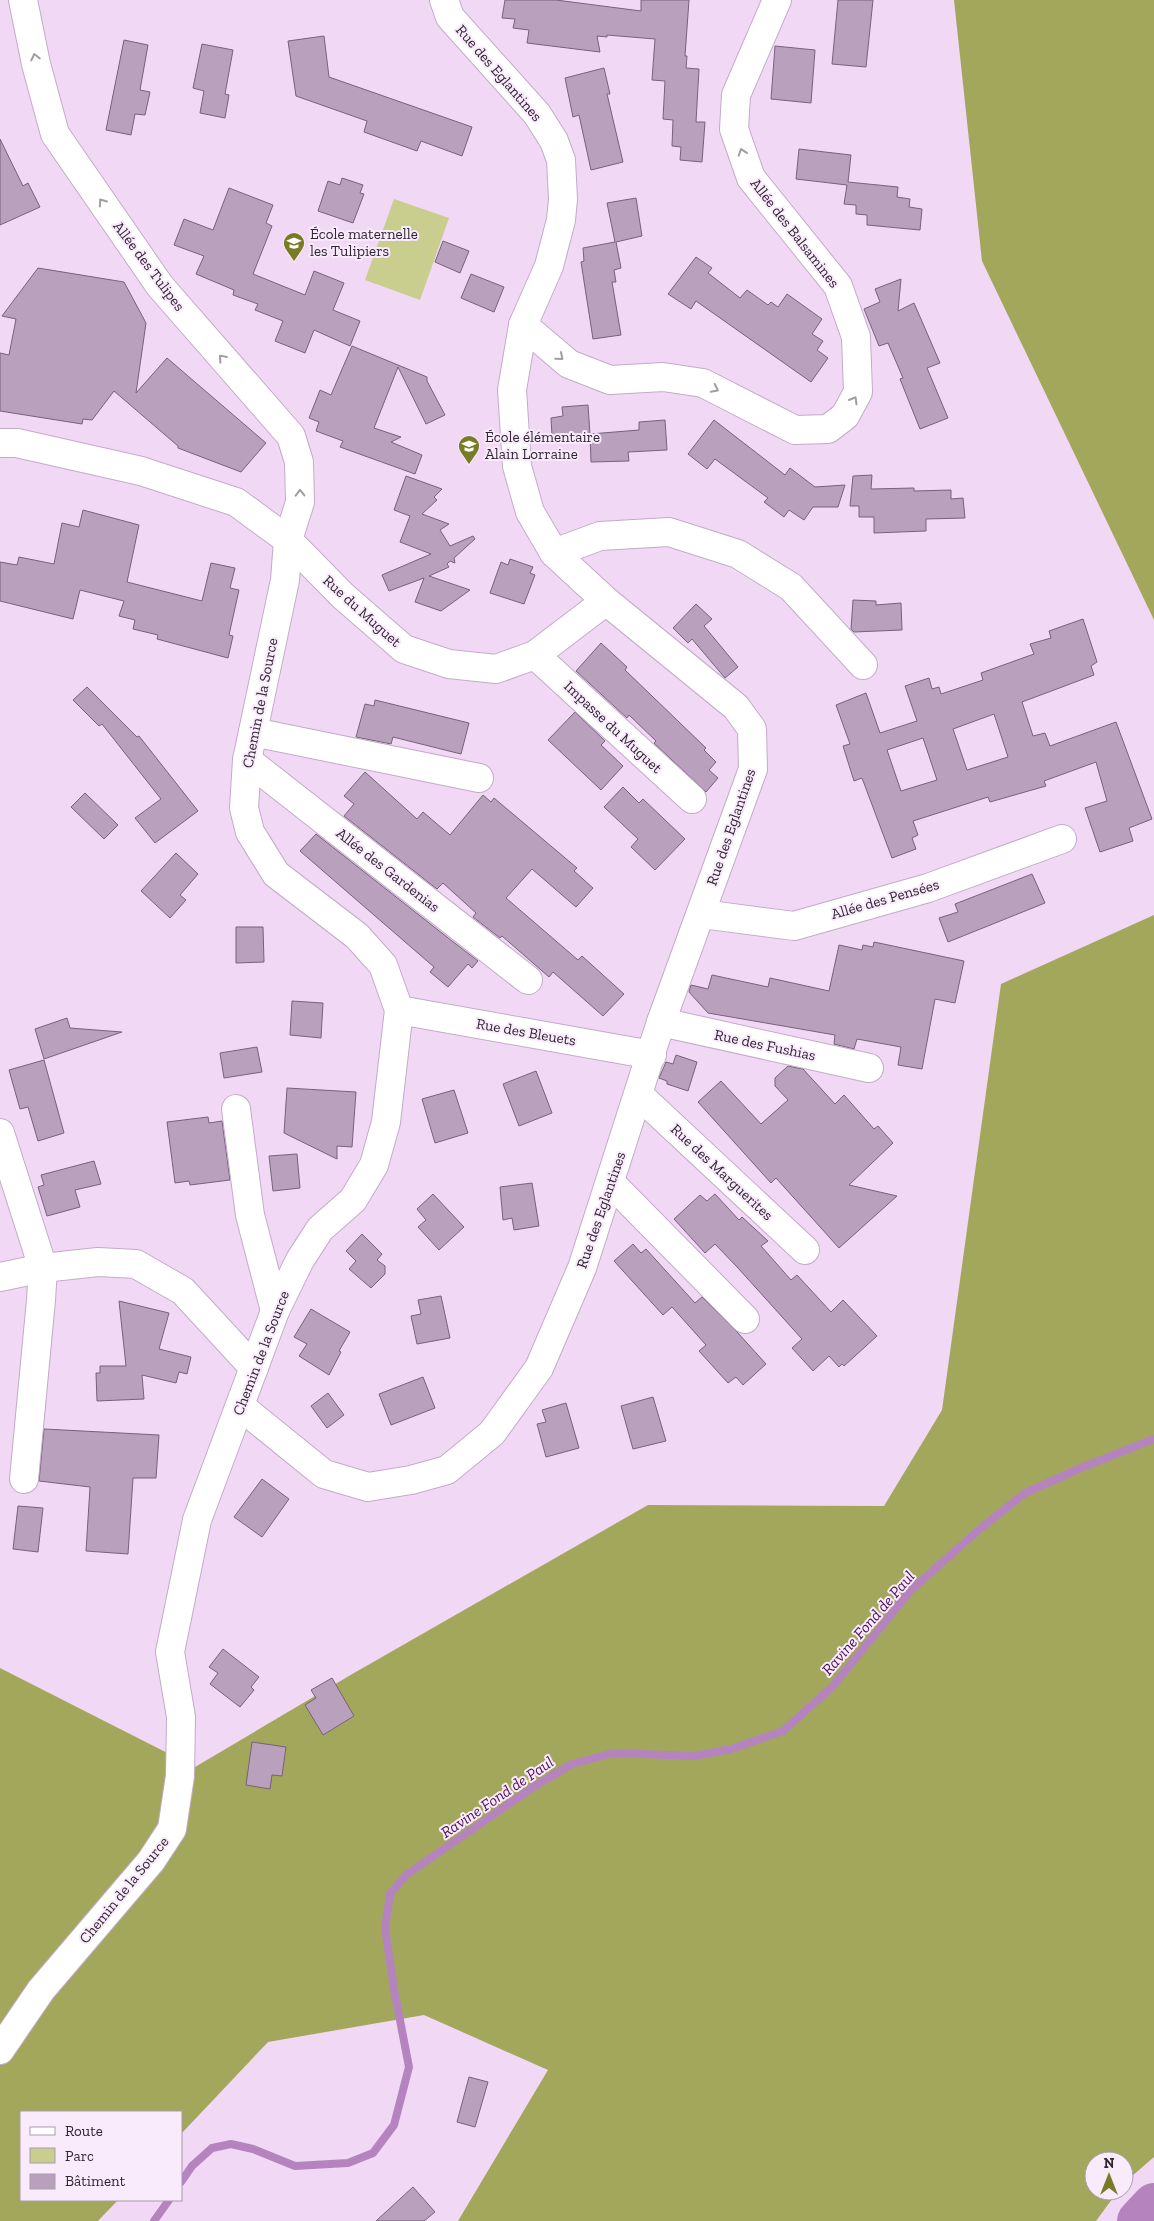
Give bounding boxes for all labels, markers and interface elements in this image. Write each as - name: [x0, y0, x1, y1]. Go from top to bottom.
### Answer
- street label: Rue des Eglantines: [452, 21, 546, 125]
- one-way arrow: [30, 52, 40, 61]
- one-way arrow: [737, 148, 747, 157]
- street label: Allée des Balsamines: [747, 175, 843, 291]
- one-way arrow: [99, 198, 108, 208]
- street label: Allée des Tulipes: [109, 217, 189, 315]
- place label: École maternelle les Tulipiers: [310, 225, 418, 260]
- school or university icon: École maternelle les Tulipiers: [282, 231, 306, 262]
- one-way arrow: [555, 351, 564, 360]
- one-way arrow: [219, 354, 228, 363]
- one-way arrow: [710, 383, 719, 393]
- one-way arrow: [847, 397, 857, 406]
- place label: École élémentaire Alain Lorraine: [485, 428, 600, 463]
- school or university icon: École élémentaire Alain Lorraine: [457, 434, 481, 465]
- one-way arrow: [295, 489, 305, 497]
- street label: Rue du Muguet: [319, 571, 405, 651]
- street label: Chemin de la Source: [239, 636, 281, 770]
- street label: Impasse du Muguet: [560, 677, 666, 777]
- street label: Rue des Eglantines: [703, 766, 759, 888]
- street label: Allée des Gardenias: [333, 824, 443, 916]
- street label: Allée des Pensées: [829, 875, 941, 923]
- street label: Rue des Bleuets: [475, 1014, 577, 1050]
- street label: Rue des Fushias: [713, 1025, 817, 1065]
- street label: Rue des Marguerites: [667, 1120, 777, 1224]
- street label: Rue des Eglantines: [573, 1149, 629, 1271]
- street label: Chemin de la Source: [229, 1288, 293, 1418]
- water label: Ravine Fond de Paul: [818, 1567, 919, 1679]
- water label: Ravine Fond de Paul: [437, 1752, 557, 1842]
- street label: Chemin de la Source: [75, 1833, 173, 1947]
- legend: [20, 2111, 182, 2201]
- text: Route: [65, 2122, 103, 2140]
- text: Parc: [65, 2147, 94, 2165]
- north arrow: [1084, 2151, 1134, 2201]
- text: N: [1104, 2155, 1115, 2172]
- text: Bâtiment: [65, 2172, 126, 2190]

